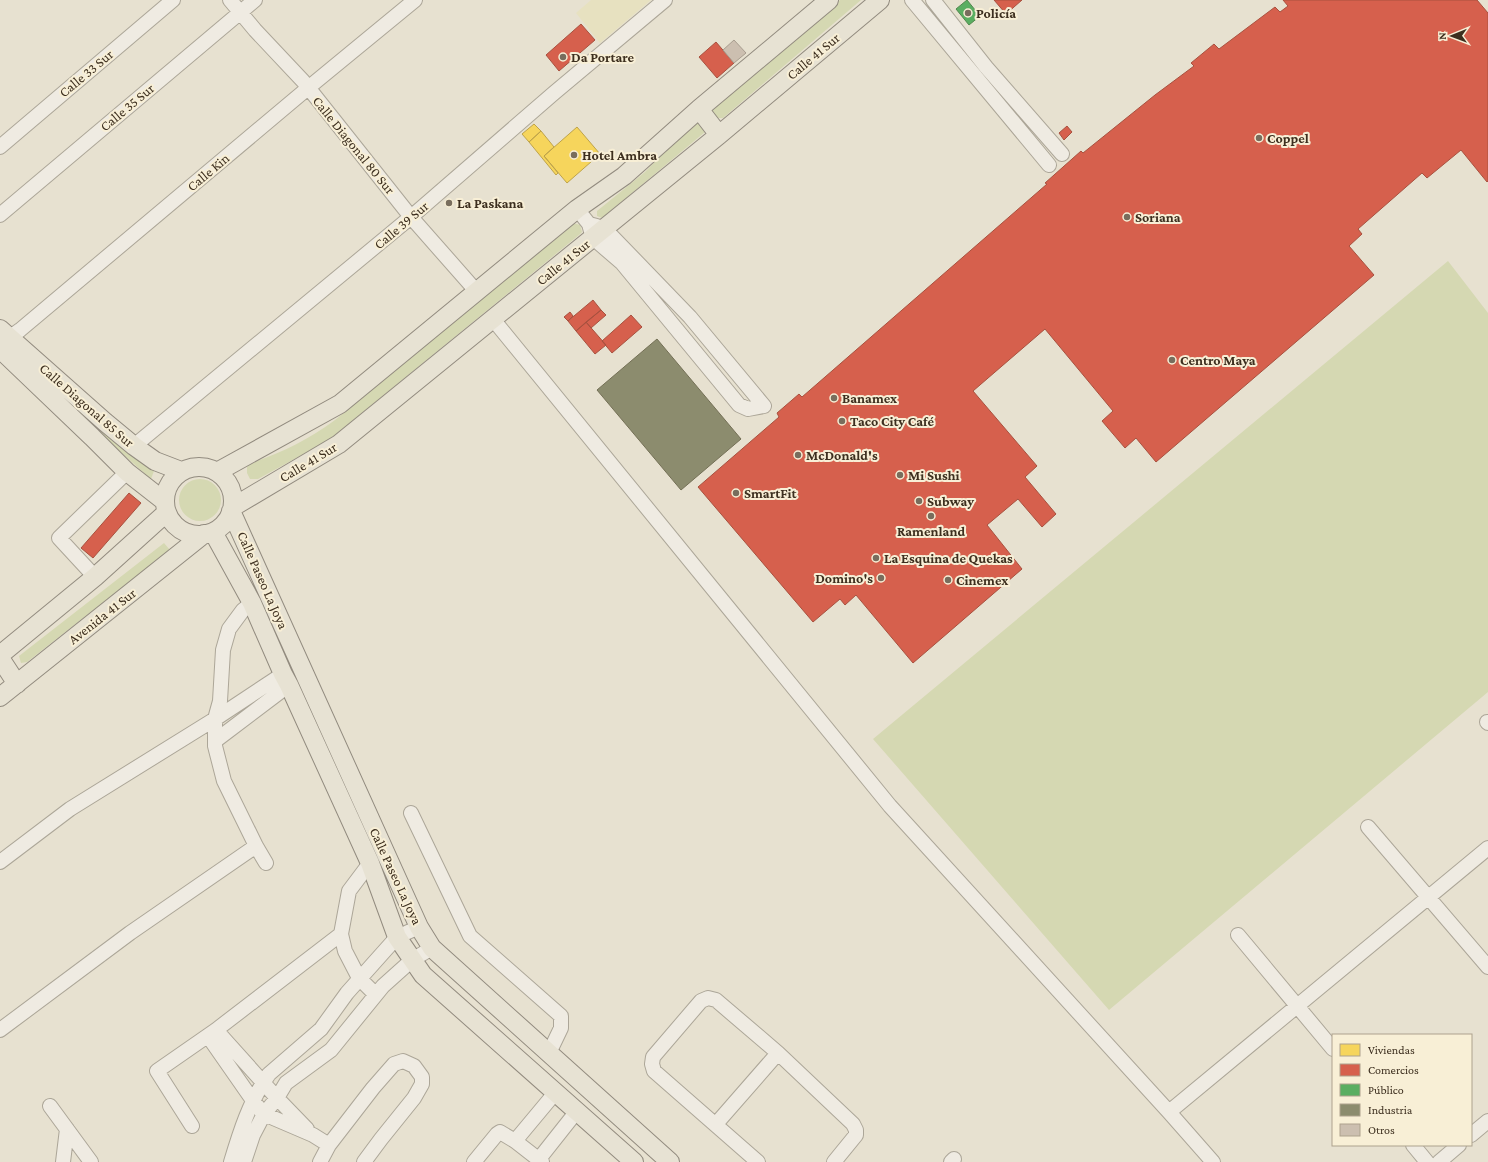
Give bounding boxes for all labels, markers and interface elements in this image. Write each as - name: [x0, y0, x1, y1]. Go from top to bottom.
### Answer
- place label: Policía: [976, 5, 1016, 21]
- marker: Policía: [963, 8, 973, 18]
- north arrow: [1432, 16, 1472, 56]
- street label: Calle 41 Sur: [783, 29, 843, 83]
- text: N: [1436, 32, 1448, 40]
- street label: Calle 33 Sur: [56, 46, 116, 100]
- place label: Da Portare: [571, 49, 635, 65]
- marker: Da Portare: [558, 52, 568, 62]
- street label: Calle 35 Sur: [97, 80, 157, 134]
- street label: Calle Diagonal 80 Sur: [310, 93, 398, 197]
- place label: Coppel: [1267, 130, 1309, 146]
- marker: Coppel: [1254, 133, 1264, 143]
- place label: Hotel Ambra: [582, 147, 657, 163]
- street label: Calle Kin: [184, 149, 233, 194]
- marker: Hotel Ambra: [569, 150, 579, 160]
- place label: La Paskana: [457, 195, 524, 211]
- street label: Calle 39 Sur: [371, 198, 431, 252]
- marker: La Paskana: [444, 198, 454, 208]
- place label: Soriana: [1135, 209, 1181, 225]
- marker: Soriana: [1122, 212, 1132, 222]
- street label: Calle 41 Sur: [533, 236, 593, 288]
- place label: Centro Maya: [1180, 352, 1256, 368]
- marker: Centro Maya: [1167, 355, 1177, 365]
- street label: Calle Diagonal 85 Sur: [37, 360, 137, 450]
- place label: Banamex: [842, 390, 898, 406]
- marker: Banamex: [829, 393, 839, 403]
- place label: Taco City Café: [850, 413, 935, 429]
- marker: Taco City Café: [837, 416, 847, 426]
- street label: Calle 41 Sur: [276, 439, 340, 485]
- place label: McDonald's: [806, 447, 878, 463]
- marker: McDonald's: [793, 450, 803, 460]
- place label: Mi Sushi: [908, 467, 960, 483]
- marker: Mi Sushi: [895, 470, 905, 480]
- place label: SmartFit: [744, 485, 798, 501]
- marker: SmartFit: [731, 488, 741, 498]
- place label: Subway: [927, 493, 974, 509]
- marker: Subway: [914, 496, 924, 506]
- marker: Ramenland: [926, 511, 936, 521]
- place label: Ramenland: [897, 523, 965, 539]
- street label: Calle Paseo La Joya: [234, 529, 292, 632]
- place label: La Esquina de Quekas: [884, 550, 1013, 566]
- marker: La Esquina de Quekas: [871, 553, 881, 563]
- place label: Domino's: [815, 570, 873, 586]
- place label: Cinemex: [956, 572, 1009, 588]
- marker: Domino's: [876, 573, 886, 583]
- marker: Cinemex: [943, 575, 953, 585]
- street label: Avenida 41 Sur: [65, 585, 139, 647]
- street label: Calle Paseo La Joya: [366, 825, 426, 928]
- legend: [1332, 1034, 1472, 1146]
- text: Viviendas: [1368, 1043, 1415, 1057]
- text: Comercios: [1368, 1063, 1419, 1077]
- text: Público: [1368, 1083, 1404, 1097]
- text: Industria: [1368, 1103, 1413, 1117]
- text: Otros: [1368, 1123, 1395, 1137]

